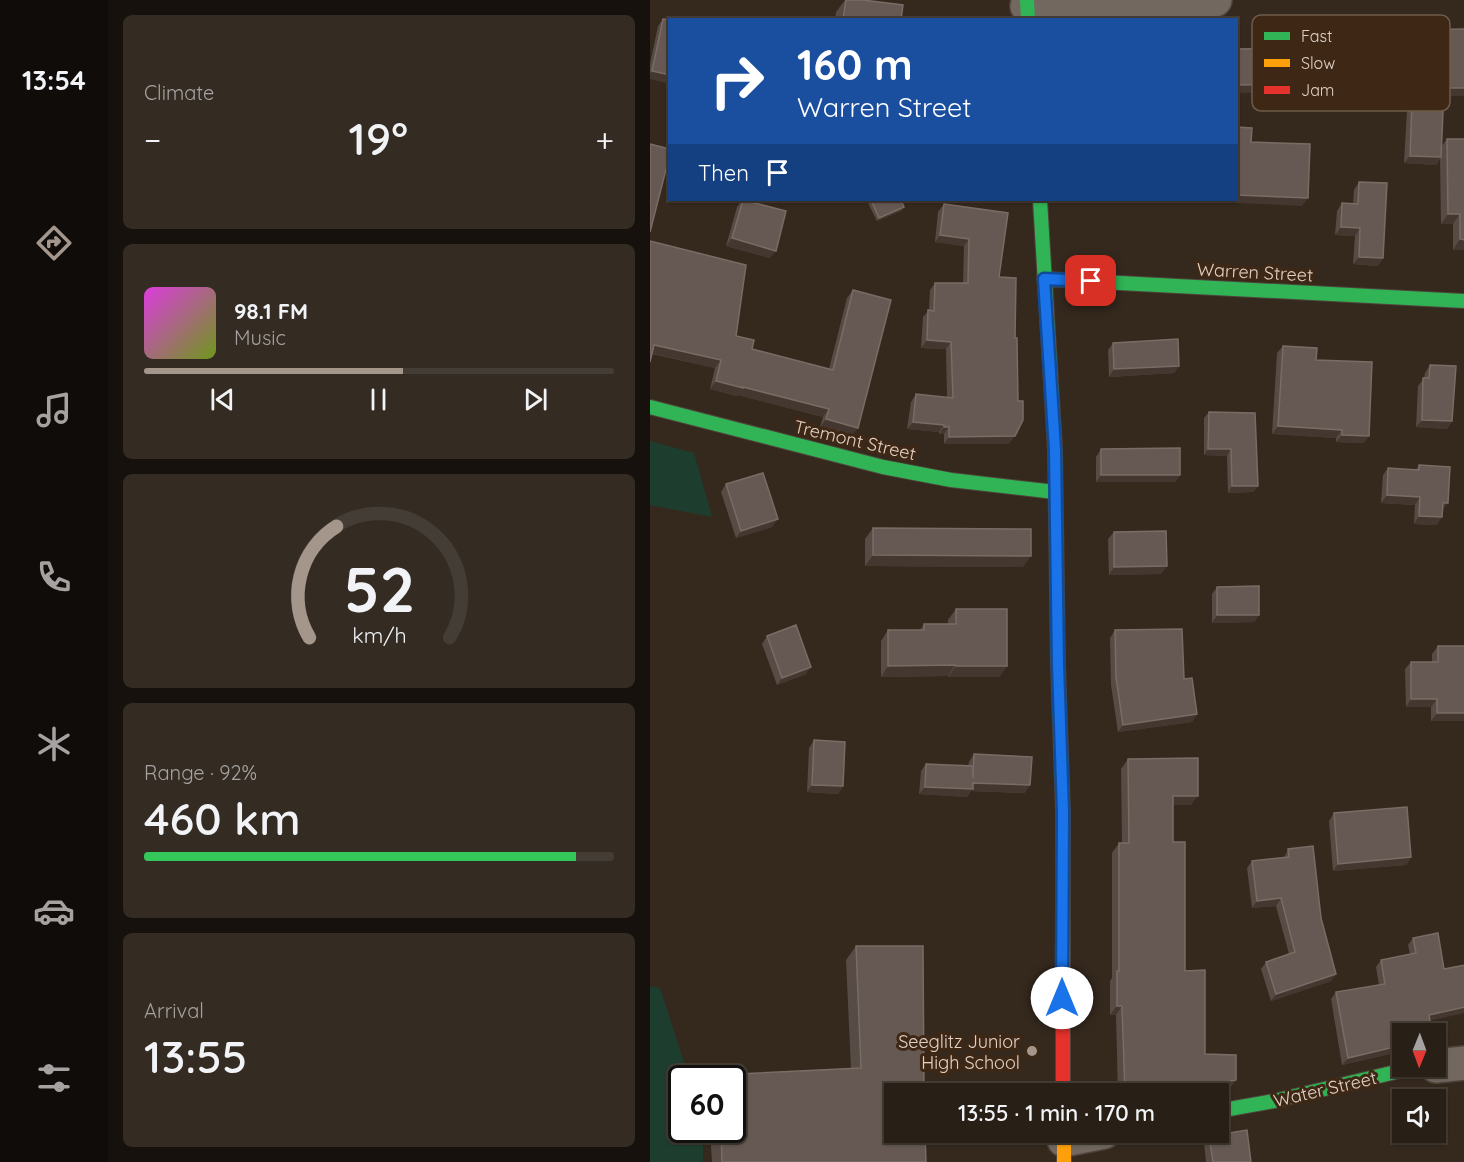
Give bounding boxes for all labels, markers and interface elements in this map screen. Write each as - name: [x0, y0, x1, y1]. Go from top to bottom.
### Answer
- legend: [1252, 15, 1450, 111]
- text: Fast: [1301, 26, 1332, 46]
- text: 160 m: [797, 38, 913, 91]
- icon: right: [698, 42, 776, 120]
- text: Slow: [1301, 53, 1335, 73]
- text: 13:54: [22, 63, 86, 97]
- text: Climate: [144, 80, 214, 105]
- text: Jam: [1301, 80, 1334, 100]
- text: Warren Street: [797, 90, 971, 124]
- text: 19°: [349, 110, 408, 166]
- text: −: [144, 119, 161, 160]
- text: +: [595, 119, 614, 160]
- icon: arrive: [761, 156, 794, 189]
- text: Then: [698, 159, 749, 187]
- icon: directions: [33, 222, 75, 264]
- pin: [1065, 255, 1116, 306]
- street label: Warren Street: [1196, 257, 1314, 287]
- icon: arrive: [1074, 264, 1107, 297]
- text: 98.1 FM: [234, 297, 308, 325]
- text: Music: [234, 325, 286, 350]
- icon: previous: [206, 383, 239, 416]
- icon: pause: [362, 383, 395, 416]
- icon: next: [519, 383, 552, 416]
- icon: music: [33, 389, 75, 431]
- street label: Tremont Street: [792, 415, 918, 465]
- text: 52: [343, 550, 415, 628]
- icon: phone: [33, 556, 75, 598]
- text: km/h: [352, 622, 406, 648]
- icon: climate: [33, 723, 75, 765]
- text: Range · 92%: [144, 760, 257, 785]
- text: 460 km: [144, 790, 301, 846]
- icon: car: [33, 890, 75, 932]
- position arrow: [1030, 966, 1094, 1030]
- text: Arrival: [144, 998, 204, 1023]
- north arrow: [1392, 1023, 1446, 1077]
- map controls: [1392, 1023, 1446, 1143]
- text: 13:55: [144, 1028, 247, 1084]
- place label: Seeglitz Junior High School: [898, 1030, 1020, 1074]
- marker: Seeglitz Junior High School: [1025, 1044, 1039, 1058]
- icon: filters: [33, 1057, 75, 1099]
- speed limit sign: 60: [668, 1065, 746, 1143]
- street label: Water Street: [1271, 1066, 1379, 1112]
- button: sound: [1392, 1089, 1446, 1143]
- text: 13:55 · 1 min · 170 m: [958, 1099, 1155, 1127]

